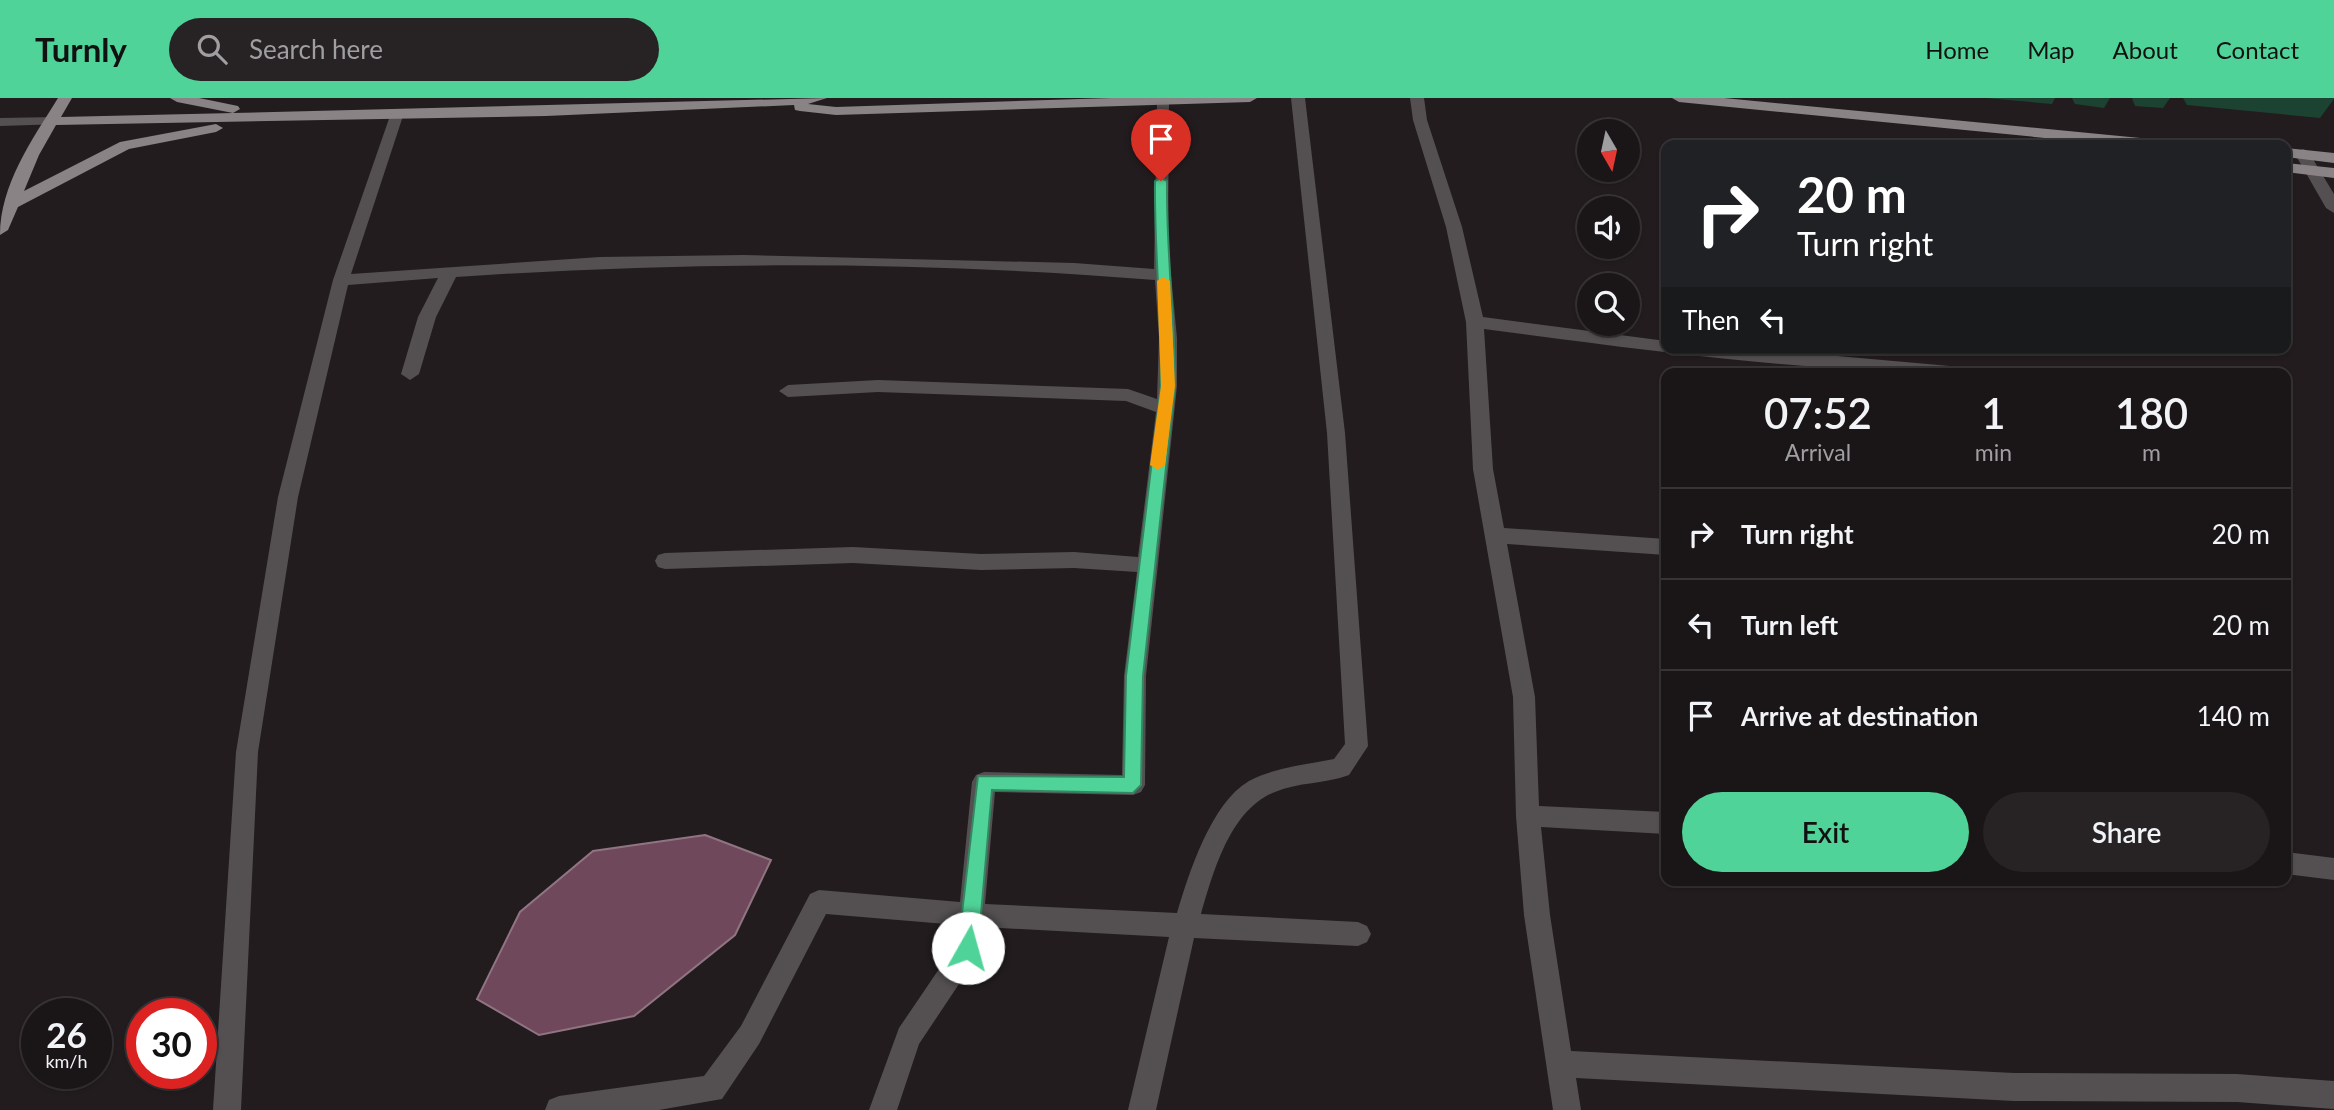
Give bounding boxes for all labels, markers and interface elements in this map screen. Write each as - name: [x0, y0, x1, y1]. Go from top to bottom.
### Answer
- search box: [169, 18, 659, 81]
- text: Turnly: [35, 29, 127, 69]
- icon: search: [193, 30, 231, 68]
- text: Search here: [249, 33, 383, 65]
- text: Home: [1925, 35, 1989, 64]
- text: Map: [2027, 35, 2075, 64]
- text: About: [2113, 35, 2178, 64]
- text: Contact: [2216, 35, 2299, 64]
- pin: [1131, 109, 1191, 181]
- north arrow: [1577, 119, 1640, 182]
- map controls: [1577, 119, 1640, 336]
- icon: arrive: [1142, 120, 1180, 158]
- text: 20 m: [1797, 165, 1907, 223]
- icon: right: [1682, 168, 1773, 259]
- button: sound: [1577, 196, 1640, 259]
- text: Turn right: [1797, 224, 1933, 263]
- button: search: [1577, 273, 1640, 336]
- icon: left: [1754, 301, 1792, 339]
- text: Then: [1682, 304, 1740, 336]
- text: 07:52: [1764, 388, 1872, 438]
- text: 1: [1981, 388, 2006, 438]
- text: 180: [2115, 388, 2188, 438]
- text: Arrival: [1785, 438, 1851, 466]
- text: min: [1975, 438, 2012, 466]
- text: m: [2142, 438, 2161, 466]
- icon: right: [1682, 515, 1720, 553]
- text: Turn right: [1741, 518, 1854, 550]
- text: 20 m: [2212, 518, 2270, 550]
- icon: left: [1682, 606, 1720, 644]
- text: Turn left: [1741, 609, 1838, 641]
- text: 20 m: [2212, 609, 2270, 641]
- icon: arrive: [1682, 697, 1720, 735]
- text: Arrive at destination: [1741, 700, 1978, 732]
- text: 140 m: [2197, 700, 2270, 732]
- button: Exit: [1682, 792, 1969, 872]
- button: Share: [1983, 792, 2270, 872]
- position arrow: [931, 911, 1005, 985]
- speed limit sign: 30: [126, 998, 217, 1089]
- text: 26: [46, 1013, 87, 1055]
- text: km/h: [45, 1050, 88, 1072]

